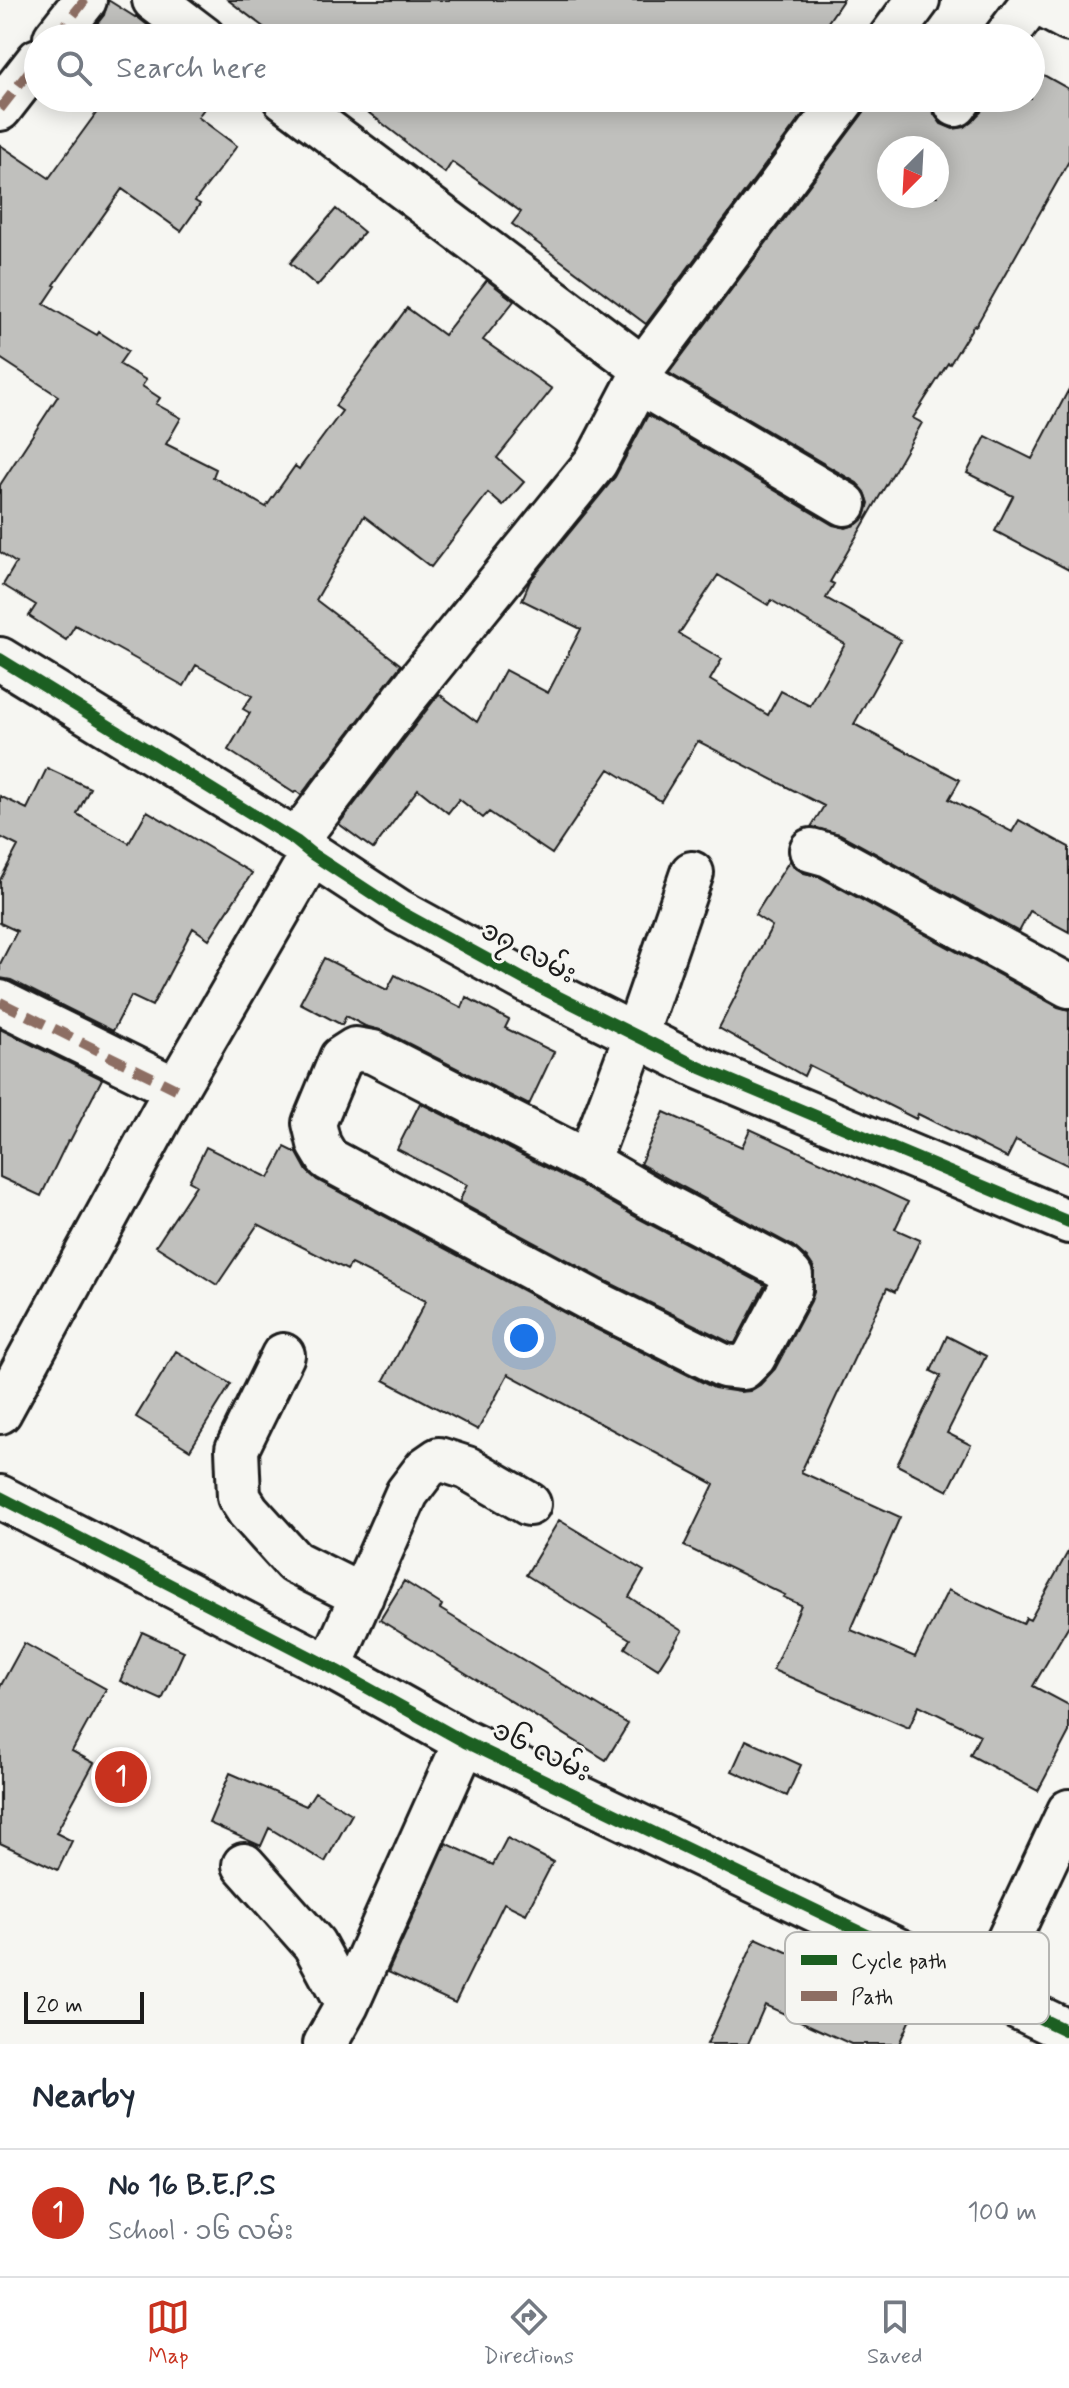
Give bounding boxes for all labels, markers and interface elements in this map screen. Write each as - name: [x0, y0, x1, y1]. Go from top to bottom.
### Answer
- search box: [24, 24, 1045, 112]
- icon: search: [52, 46, 96, 90]
- text: Search here: [116, 49, 267, 88]
- north arrow: [877, 136, 949, 208]
- street label: ၁၇ လမ်း: [473, 911, 583, 995]
- your location: [504, 1318, 544, 1358]
- street label: ၁၆ လမ်း: [486, 1710, 597, 1792]
- pin: 1: [95, 1747, 147, 1807]
- legend: [785, 1932, 1049, 2024]
- text: Cycle path: [851, 1948, 947, 1976]
- text: Path: [851, 1984, 893, 2012]
- scale bar: [24, 1988, 144, 2024]
- text: 20 m: [36, 1992, 83, 2020]
- text: Nearby: [32, 2074, 136, 2119]
- text: No 16 B.E.P.S: [108, 2166, 276, 2205]
- text: 1: [52, 2196, 64, 2230]
- text: 100 m: [967, 2196, 1037, 2230]
- text: School · ၁၆ လမ်း: [108, 2215, 293, 2249]
- tab: Map: [146, 2295, 190, 2371]
- tab: Directions: [483, 2295, 574, 2371]
- tab: Saved: [867, 2295, 922, 2371]

